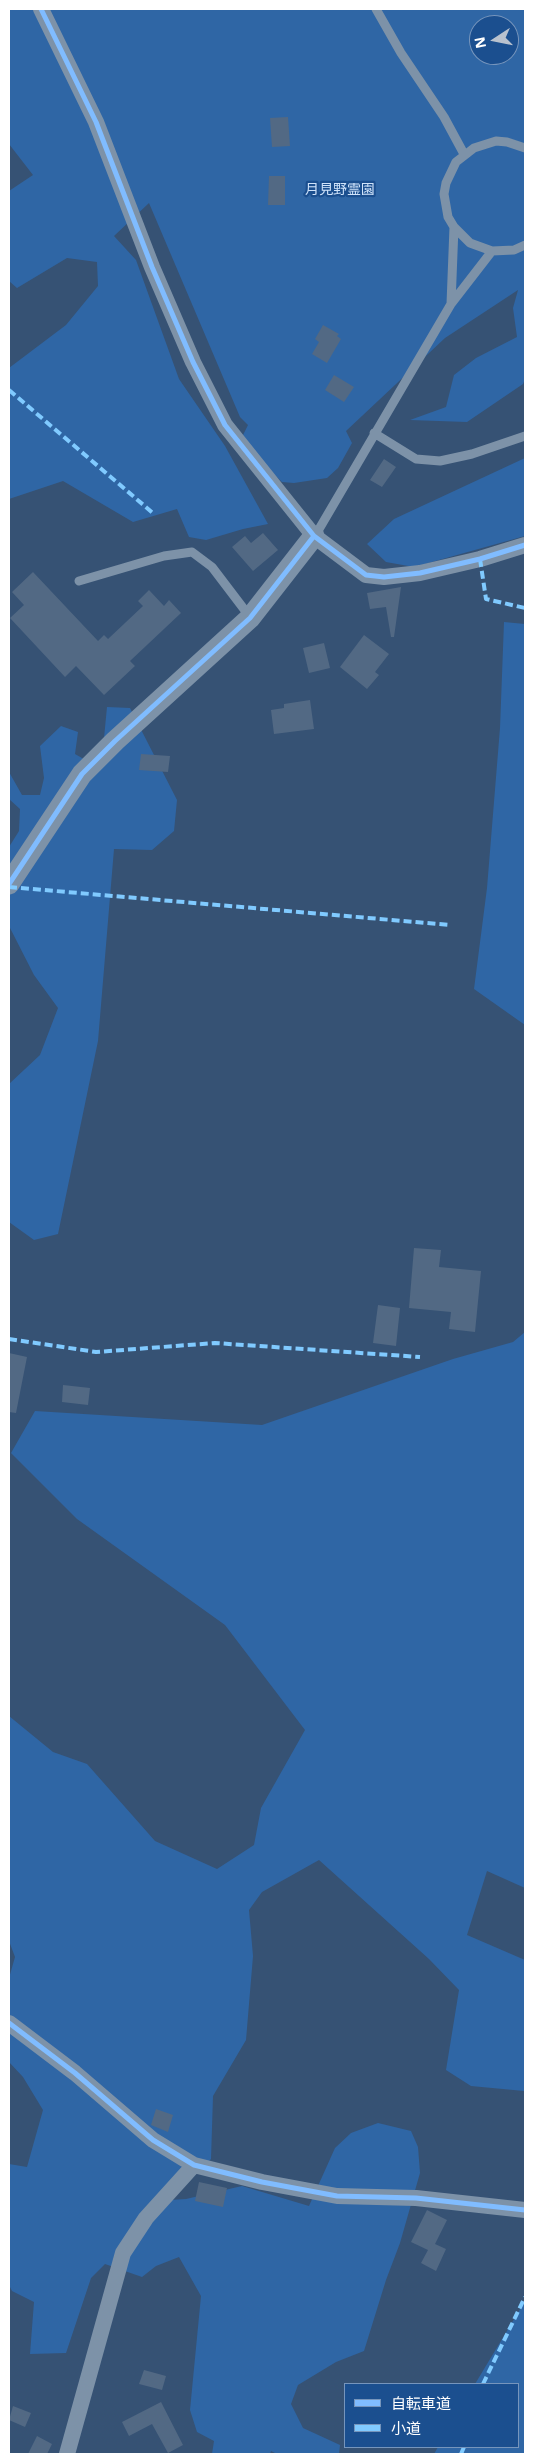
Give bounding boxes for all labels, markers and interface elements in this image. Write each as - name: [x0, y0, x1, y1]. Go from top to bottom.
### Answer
- north arrow: [469, 15, 519, 65]
- text: N: [469, 35, 490, 50]
- park label: 月見野霊園: [305, 182, 375, 198]
- legend: [344, 2383, 519, 2448]
- text: 自転車道: [391, 2393, 451, 2413]
- text: 小道: [391, 2418, 421, 2438]

